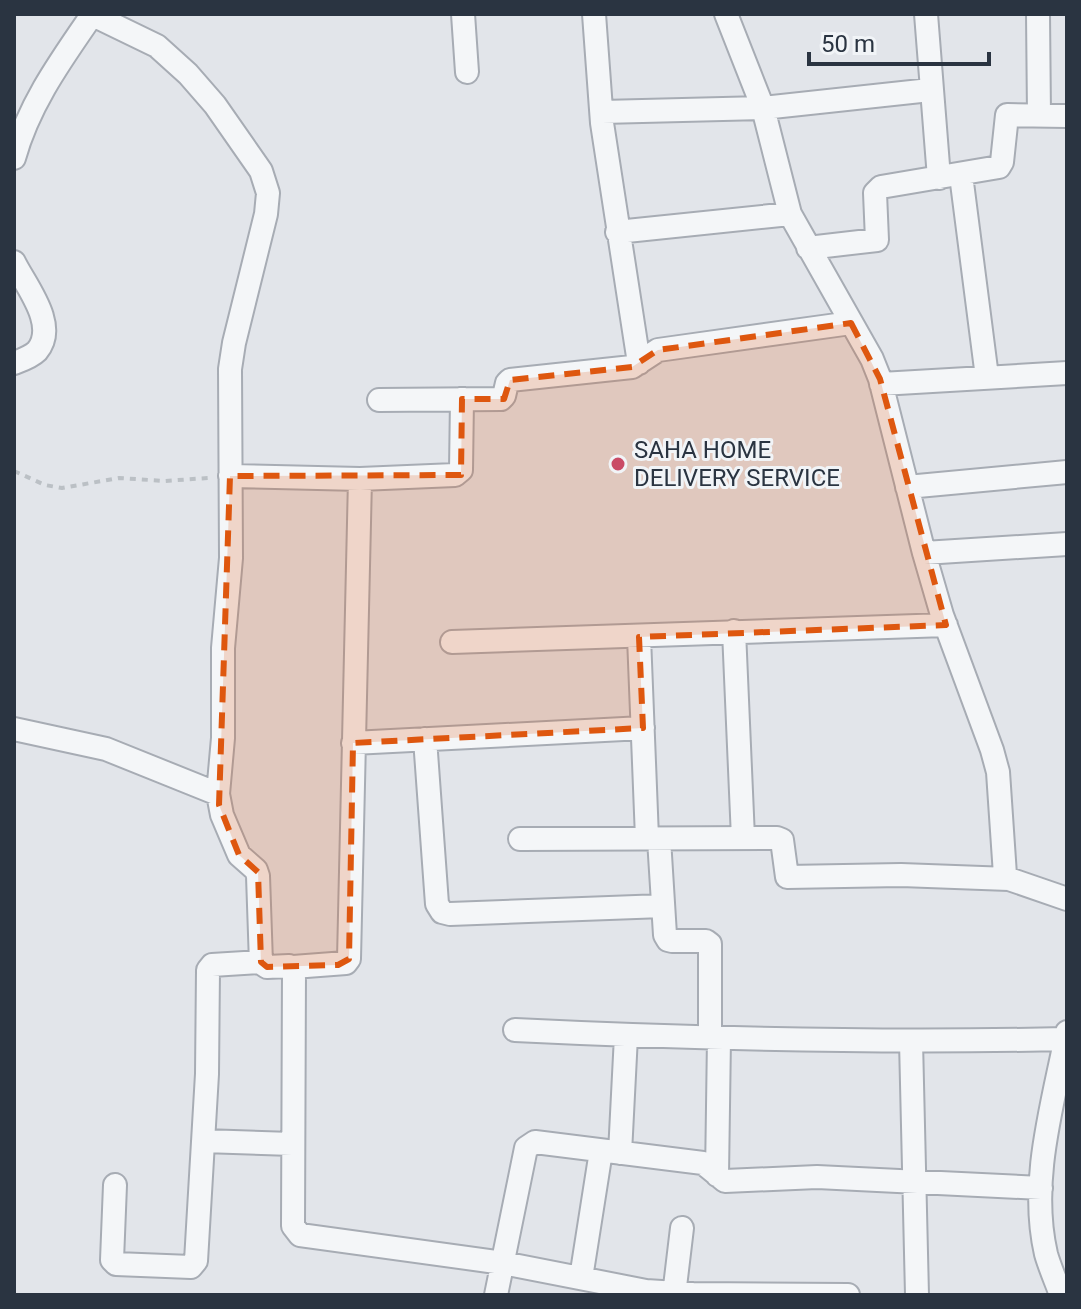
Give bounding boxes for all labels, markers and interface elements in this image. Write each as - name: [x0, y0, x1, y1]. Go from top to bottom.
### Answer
- scale bar: [809, 16, 989, 66]
- text: 50 m: [821, 30, 875, 58]
- place label: SAHA HOME DELIVERY SERVICE: [634, 436, 840, 492]
- marker: SAHA HOME DELIVERY SERVICE: [609, 455, 627, 473]

